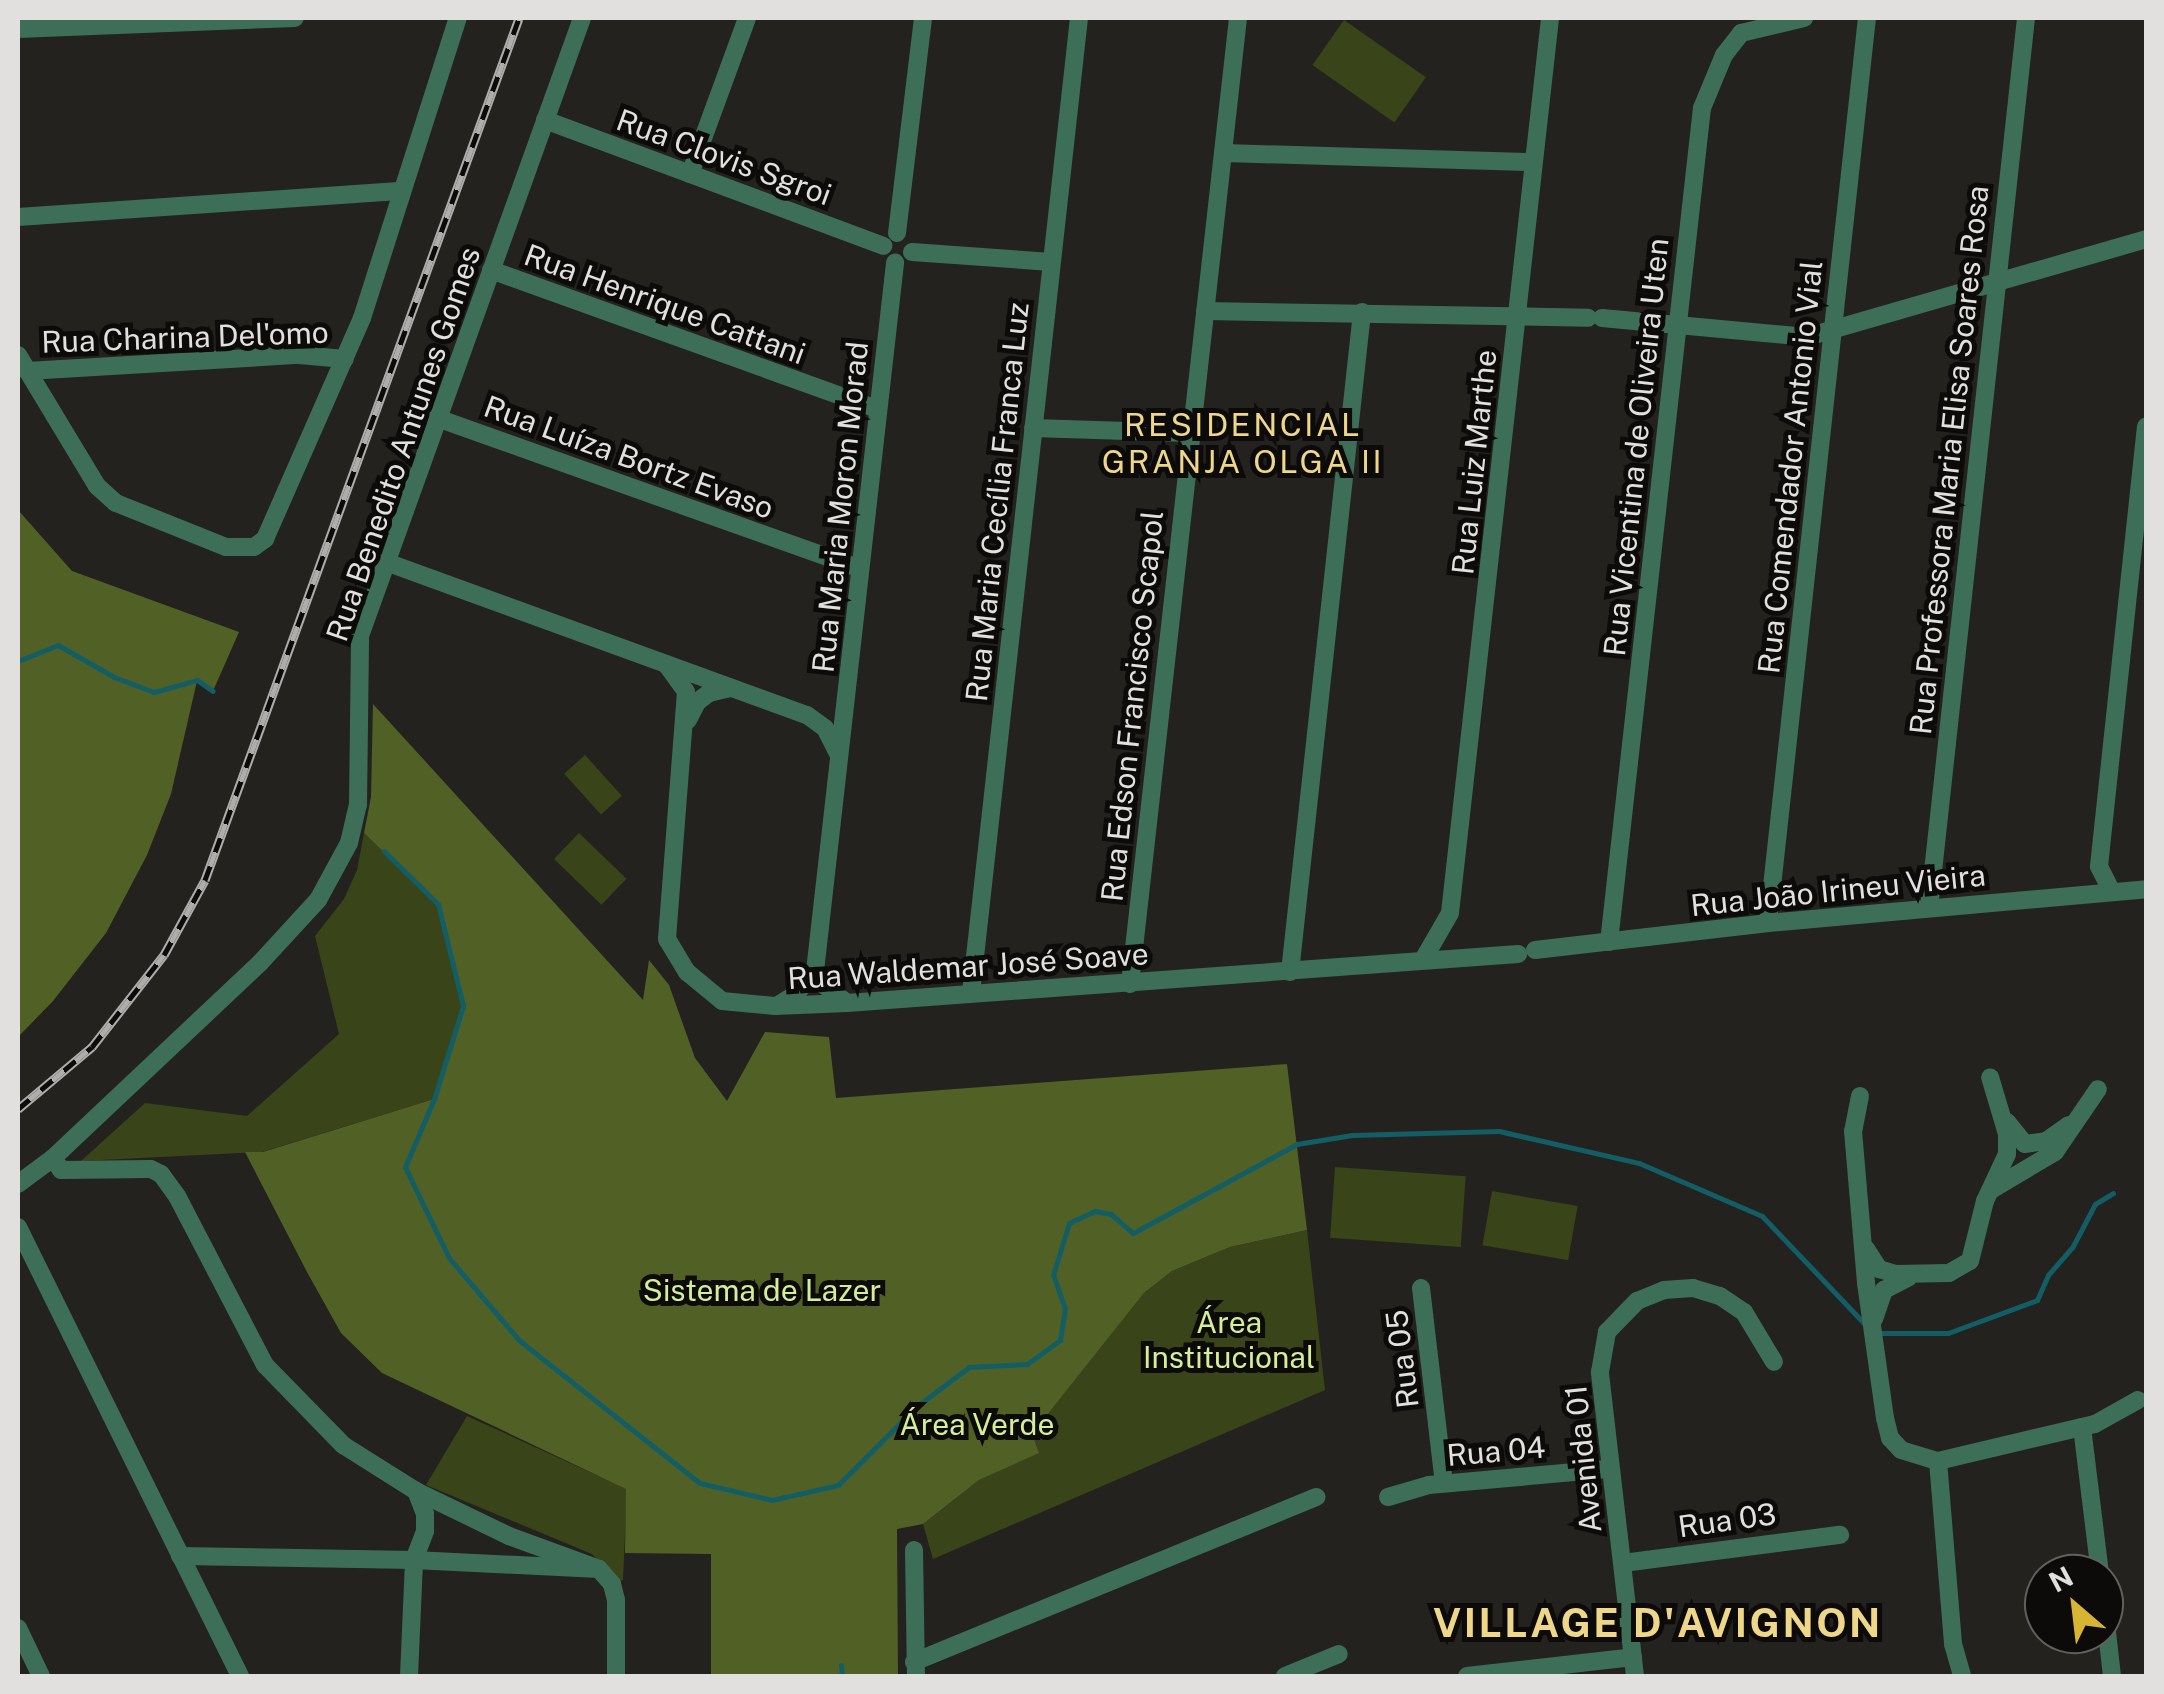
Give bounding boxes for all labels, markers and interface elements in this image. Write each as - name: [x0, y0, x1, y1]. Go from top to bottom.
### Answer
- street label: Rua Clovis Sgroi: [612, 101, 836, 213]
- street label: Rua Professora Maria Elisa Soares Rosa: [1902, 184, 1996, 736]
- street label: Rua Henrique Cattani: [519, 236, 811, 372]
- street label: Rua Vicentina de Oliveira Uten: [1596, 236, 1676, 658]
- street label: Rua Benedito Antunes Gomes: [318, 242, 488, 646]
- street label: Rua Comendador Antonio Vial: [1750, 258, 1830, 676]
- street label: Rua Maria Cecília Franca Luz: [958, 301, 1036, 703]
- street label: Rua Charina Del'omo: [41, 314, 329, 360]
- street label: Rua Maria Moron Morad: [805, 340, 875, 674]
- street label: Rua Luiz Marthe: [1444, 348, 1504, 576]
- street label: Rua Luíza Bortz Evaso: [479, 388, 779, 526]
- district label: RESIDENCIAL GRANJA OLGA II: [1102, 407, 1384, 482]
- street label: Rua Edson Francisco Scapol: [1094, 509, 1170, 903]
- street label: Rua João Irineu Vieira: [1688, 857, 1988, 923]
- street label: Rua Waldemar José Soave: [786, 935, 1150, 997]
- park label: Sistema de Lazer: [643, 1272, 881, 1308]
- park label: Área Institucional: [1143, 1304, 1315, 1374]
- street label: Rua 05: [1378, 1308, 1426, 1410]
- street label: Avenida 01: [1557, 1383, 1609, 1535]
- park label: Área Verde: [899, 1406, 1055, 1442]
- street label: Rua 04: [1445, 1429, 1547, 1473]
- street label: Rua 03: [1676, 1495, 1778, 1545]
- north arrow: [2024, 1554, 2124, 1654]
- text: N: [2043, 1559, 2078, 1599]
- district label: VILLAGE D'AVIGNON: [1433, 1599, 1883, 1647]

